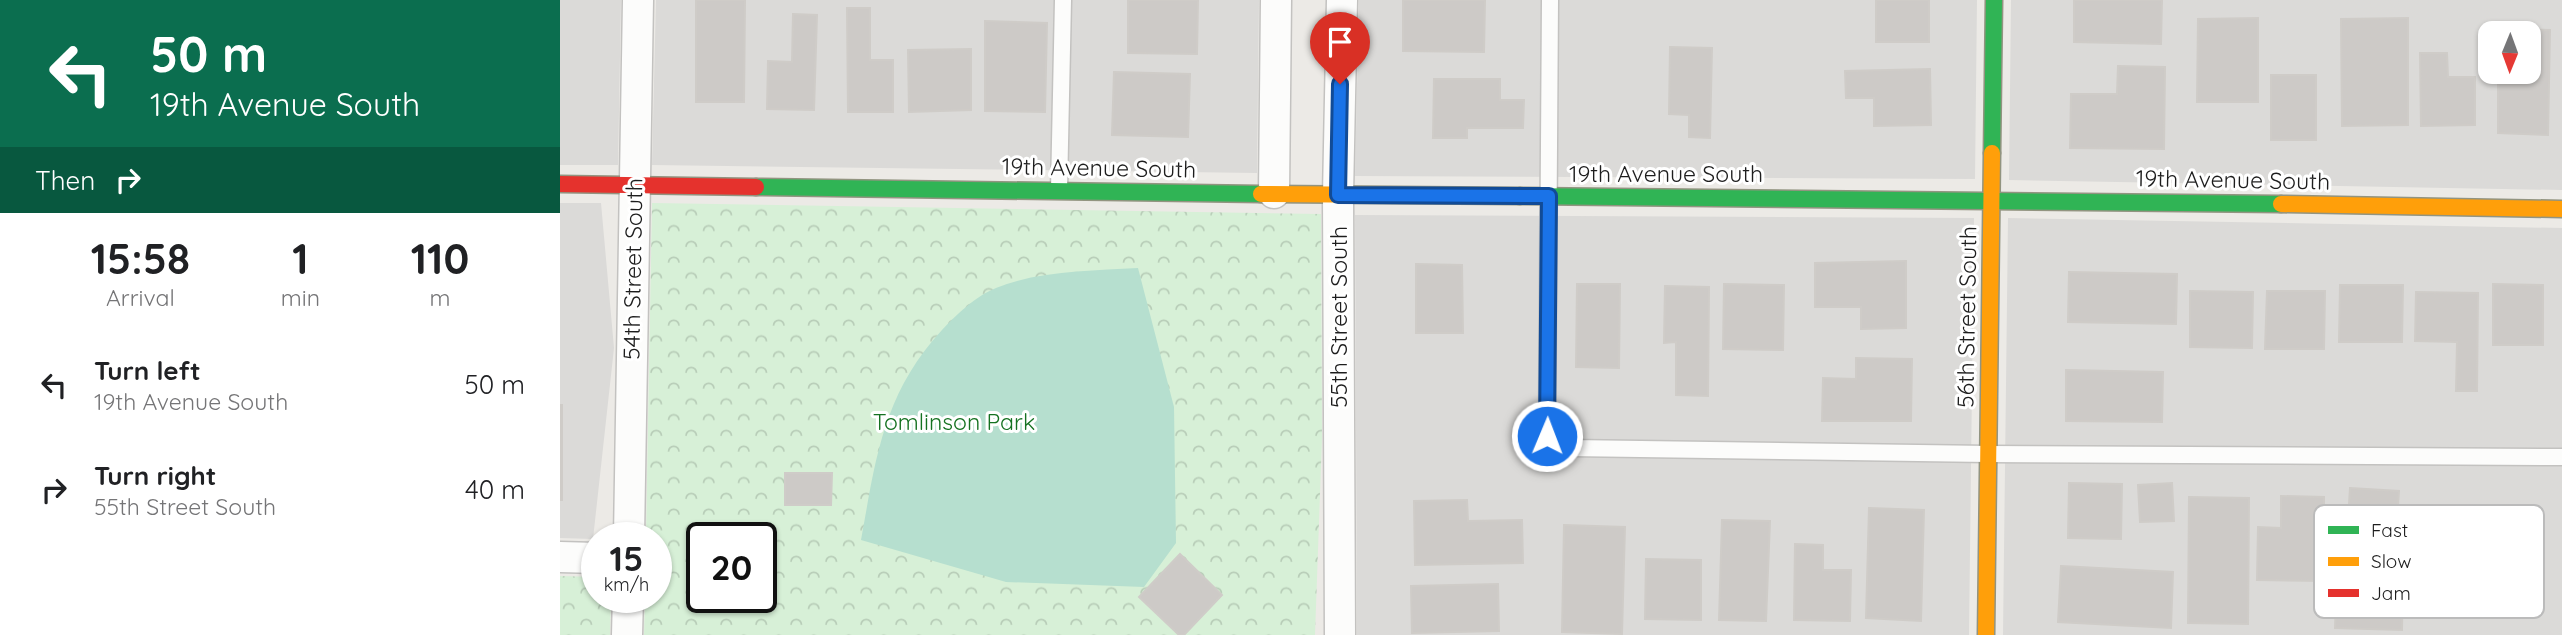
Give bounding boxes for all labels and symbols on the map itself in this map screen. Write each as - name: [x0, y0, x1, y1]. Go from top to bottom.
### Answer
- pin: [1310, 12.0, 1370, 84]
- north arrow: [2478, 21, 2541, 84]
- street label: 19th Avenue South: [1002, 151, 1196, 184]
- street label: 19th Avenue South: [1569, 159, 1763, 188]
- street label: 19th Avenue South: [2136, 163, 2330, 196]
- street label: 54th Street South: [616, 178, 649, 360]
- street label: 55th Street South: [1324, 226, 1353, 408]
- street label: 56th Street South: [1950, 226, 1983, 408]
- position arrow: [1510, 399, 1584, 473]
- park label: Tomlinson Park: [873, 407, 1035, 436]
- legend: [2314, 505, 2544, 618]
- text: Fast: [2371, 518, 2408, 542]
- speed limit sign: 20: [686, 522, 777, 613]
- text: Slow: [2371, 549, 2412, 573]
- text: Jam: [2371, 581, 2411, 605]

